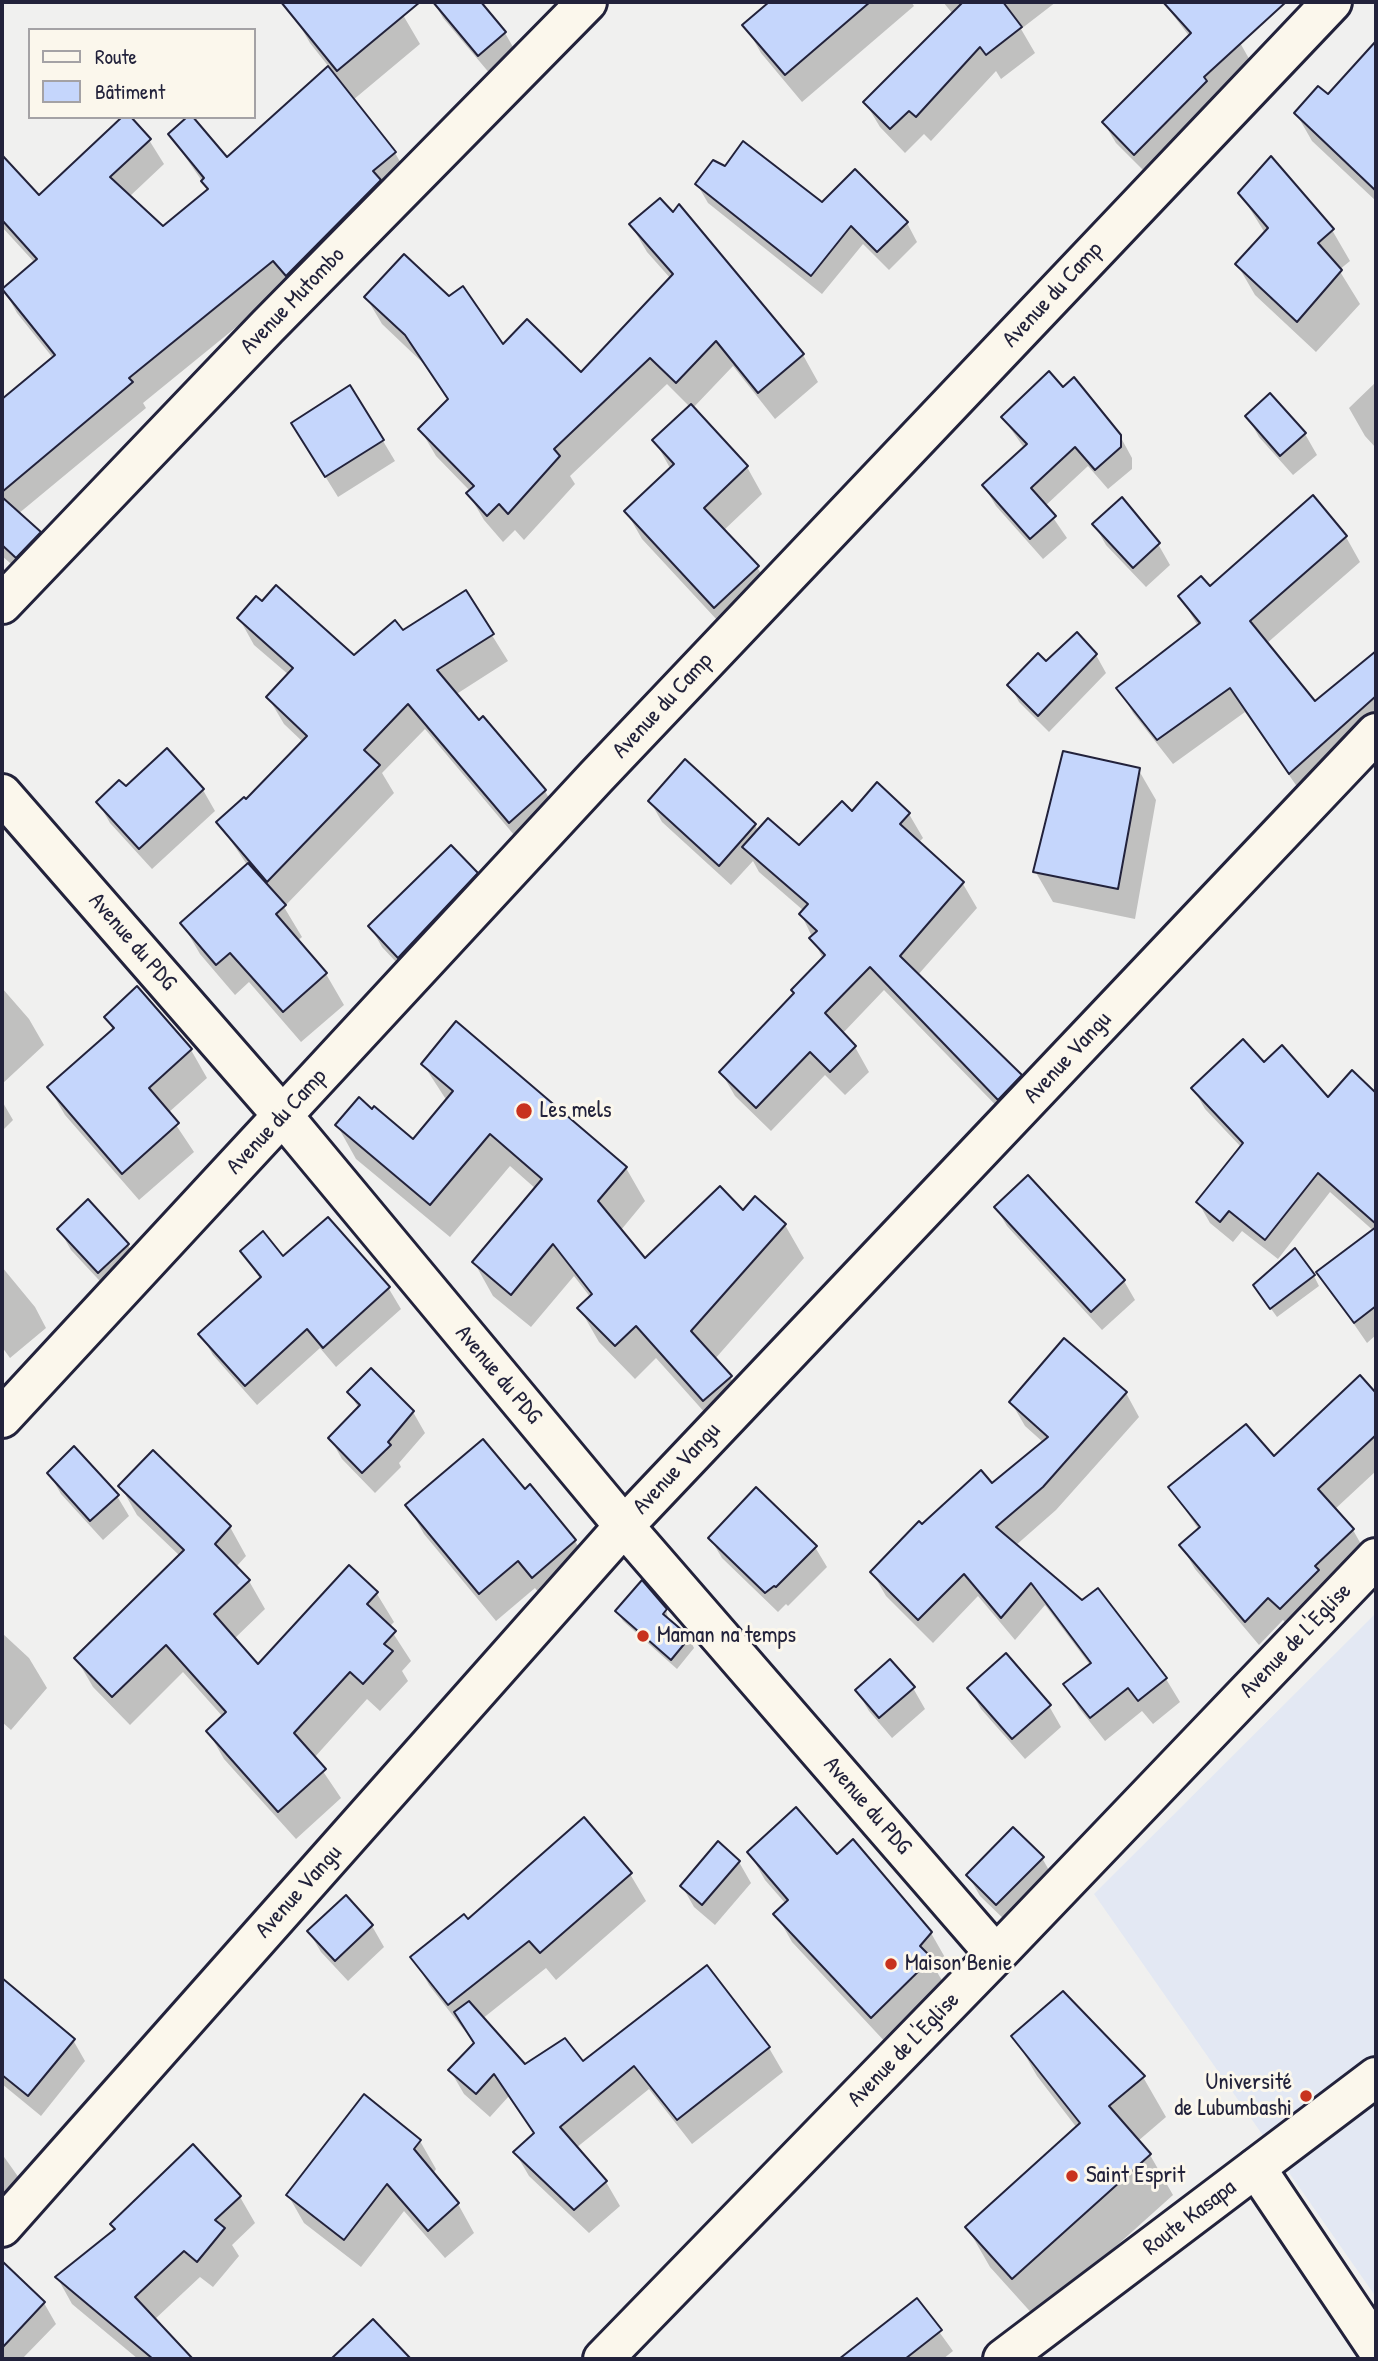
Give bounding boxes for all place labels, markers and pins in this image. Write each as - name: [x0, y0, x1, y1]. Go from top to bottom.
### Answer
- place label: Les mels: [540, 1097, 612, 1125]
- marker: Les mels: [514, 1101, 534, 1121]
- place label: Maman na temps: [657, 1622, 796, 1650]
- marker: Maman na temps: [635, 1628, 651, 1644]
- place label: Maison Benie: [905, 1950, 1012, 1978]
- marker: Maison Benie: [883, 1956, 899, 1972]
- place label: Université de Lubumbashi: [1174, 2069, 1292, 2123]
- marker: Université de Lubumbashi: [1298, 2088, 1314, 2104]
- place label: Saint Esprit: [1086, 2162, 1185, 2190]
- marker: Saint Esprit: [1064, 2168, 1080, 2184]

